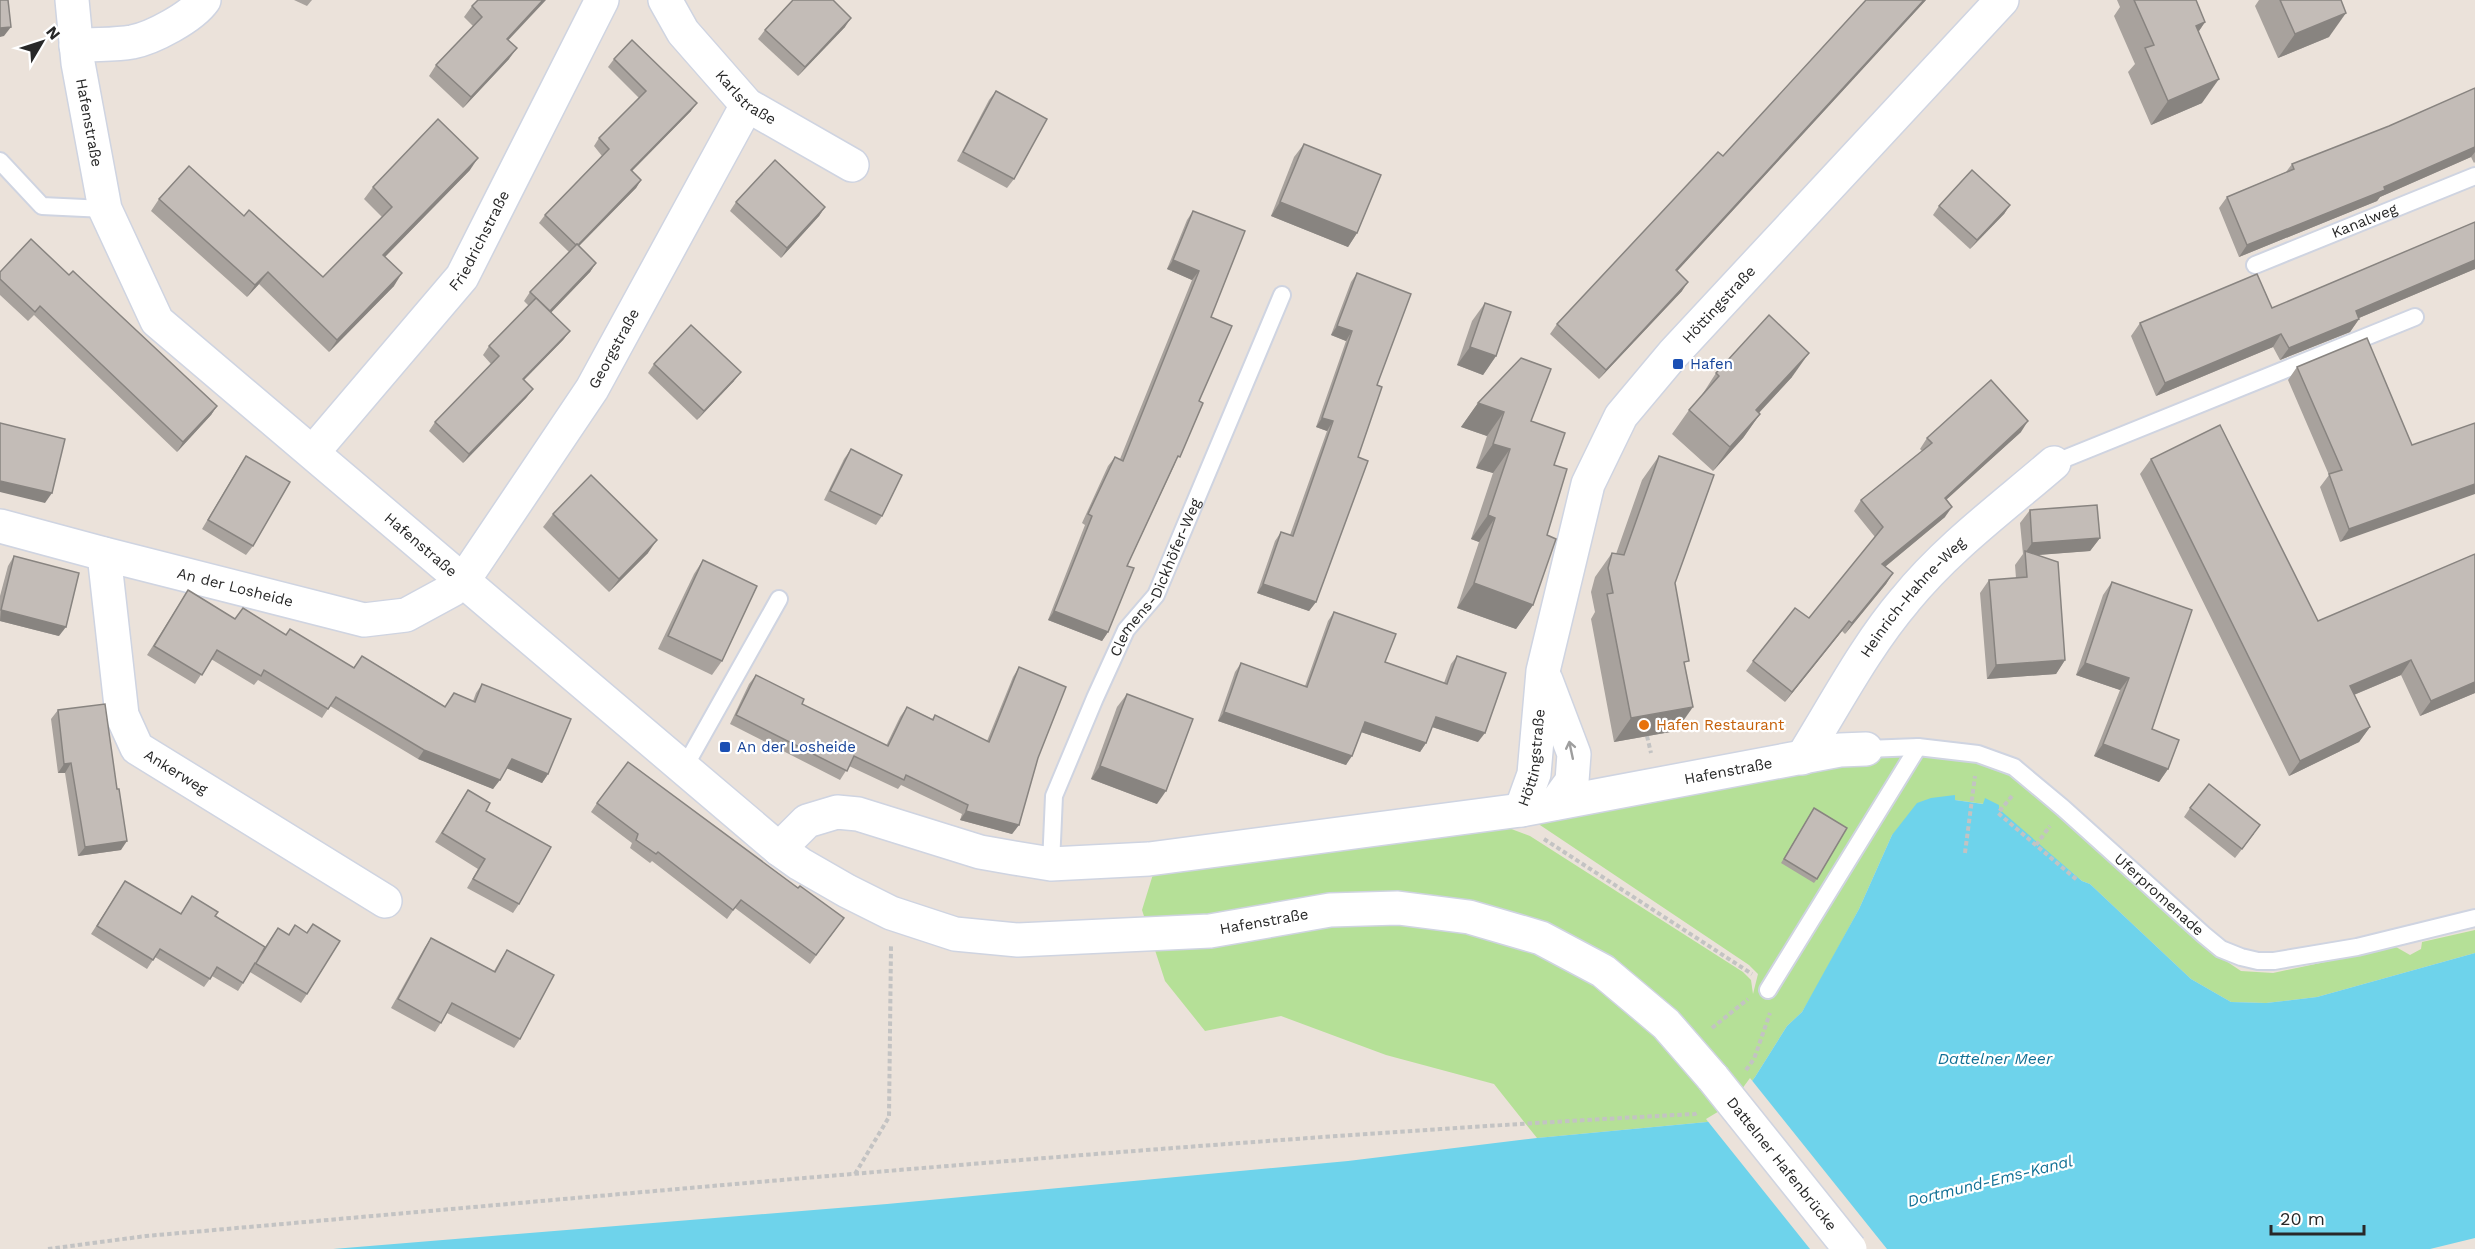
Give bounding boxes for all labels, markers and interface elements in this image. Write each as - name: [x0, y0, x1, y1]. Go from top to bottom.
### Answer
- north arrow: [12, 12, 72, 72]
- text: N: [42, 22, 64, 43]
- street label: Karlstraße: [712, 66, 779, 129]
- street label: Hafenstraße: [72, 77, 106, 168]
- street label: Friedrichstraße: [445, 188, 513, 295]
- street label: Kanalweg: [2329, 199, 2400, 242]
- street label: Höttingstraße: [1679, 262, 1759, 347]
- street label: Georgstraße: [585, 305, 643, 392]
- place label: Hafen: [1690, 355, 1733, 373]
- marker: Hafen: [1671, 357, 1685, 371]
- street label: Clemens-Dickhöfer-Weg: [1106, 496, 1205, 659]
- street label: Hafenstraße: [381, 509, 461, 581]
- street label: Heinrich-Hahne-Weg: [1857, 533, 1969, 661]
- street label: An der Losheide: [175, 564, 295, 611]
- street label: Höttingstraße: [1514, 708, 1549, 809]
- place label: Hafen Restaurant: [1656, 716, 1785, 734]
- marker: Hafen Restaurant: [1637, 718, 1651, 732]
- place label: An der Losheide: [737, 738, 856, 756]
- marker: An der Losheide: [718, 740, 732, 754]
- one-way arrow: [1565, 741, 1576, 760]
- street label: Ankerweg: [141, 746, 211, 798]
- street label: Hafenstraße: [1683, 754, 1774, 788]
- street label: Uferpromenade: [2111, 850, 2208, 940]
- street label: Hafenstraße: [1218, 905, 1310, 938]
- water label: Dattelner Meer: [1938, 1049, 2053, 1068]
- street label: Dattelner Hafenbrücke: [1723, 1093, 1841, 1234]
- water label: Dortmund-Ems-Kanal: [1905, 1151, 2075, 1211]
- scale bar: [2271, 1198, 2364, 1236]
- text: 20 m: [2280, 1208, 2325, 1229]

